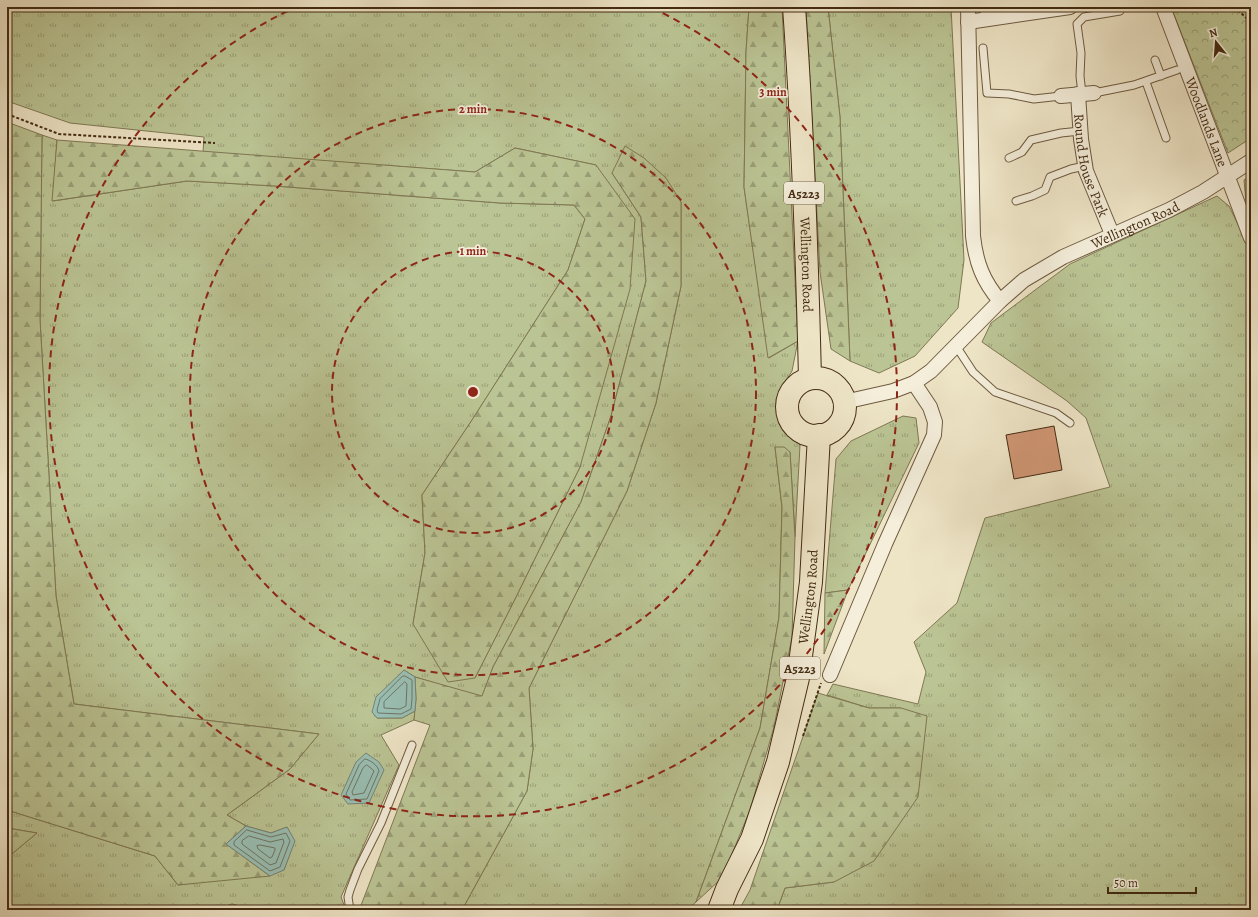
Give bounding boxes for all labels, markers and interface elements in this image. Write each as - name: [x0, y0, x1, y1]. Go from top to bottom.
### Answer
- north arrow: [1196, 22, 1236, 62]
- text: N: [1207, 25, 1219, 41]
- street label: Woodlands Lane: [1181, 73, 1233, 170]
- text: 3 min: [759, 84, 787, 100]
- text: 2 min: [459, 101, 487, 117]
- street label: Round House Park: [1070, 113, 1113, 220]
- road number: A5223: [784, 182, 824, 204]
- street label: Wellington Road: [1087, 196, 1183, 253]
- street label: Wellington Road: [796, 216, 818, 313]
- text: 1 min: [460, 243, 487, 259]
- centre of rings: [466, 385, 480, 399]
- street label: Wellington Road: [793, 548, 822, 646]
- road number: A5223: [780, 657, 820, 679]
- scale bar: [1108, 869, 1196, 895]
- text: 50 m: [1114, 875, 1138, 891]

